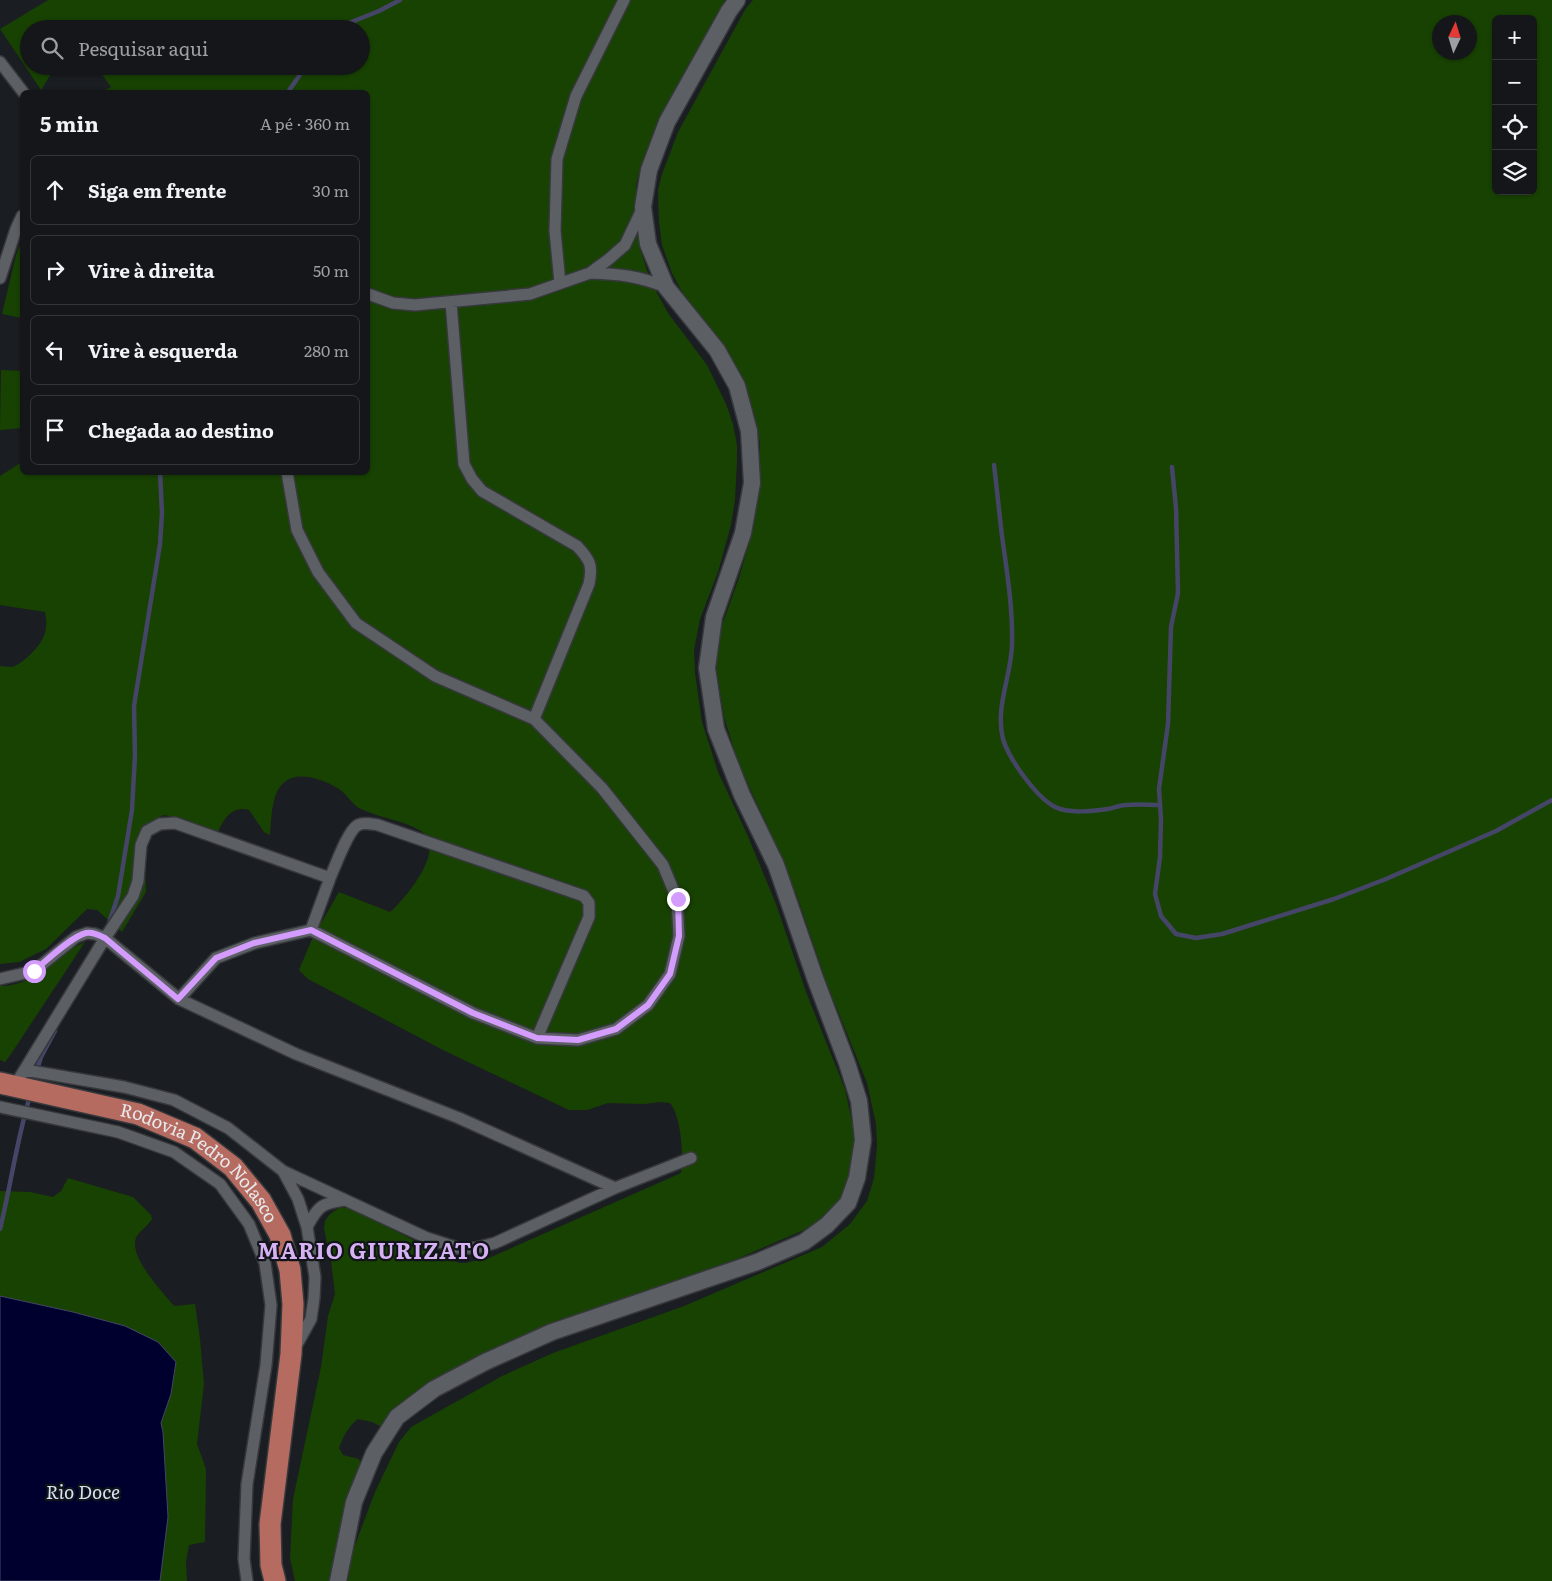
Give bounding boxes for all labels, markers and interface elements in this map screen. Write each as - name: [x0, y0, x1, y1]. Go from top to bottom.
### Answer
- north arrow: [1432, 15, 1477, 60]
- map controls: [1492, 15, 1537, 195]
- button: +: [1492, 15, 1537, 60]
- search box: [20, 20, 370, 75]
- icon: search: [38, 34, 66, 62]
- text: Pesquisar aqui: [78, 34, 208, 62]
- button: −: [1492, 60, 1537, 105]
- button: locate: [1492, 105, 1537, 150]
- text: 5 min: [40, 107, 99, 138]
- text: A pé · 360 m: [260, 111, 350, 135]
- button: layers: [1492, 150, 1537, 195]
- icon: ahead: [41, 176, 69, 204]
- text: Siga em frente: [88, 176, 226, 204]
- text: 30 m: [312, 178, 349, 202]
- icon: right: [41, 256, 69, 284]
- text: Vire à direita: [88, 256, 215, 284]
- text: 50 m: [313, 258, 349, 282]
- icon: left: [41, 336, 69, 364]
- text: Vire à esquerda: [88, 336, 238, 364]
- text: 280 m: [304, 338, 349, 362]
- icon: arrive: [41, 416, 69, 444]
- text: Chegada ao destino: [88, 416, 274, 444]
- route end: [667, 888, 690, 911]
- route start: [23, 960, 46, 983]
- street label: Rodovia Pedro Nolasco: [118, 1095, 286, 1227]
- district label: MARIO GIURIZATO: [258, 1233, 490, 1266]
- water label: Rio Doce: [46, 1477, 120, 1505]

